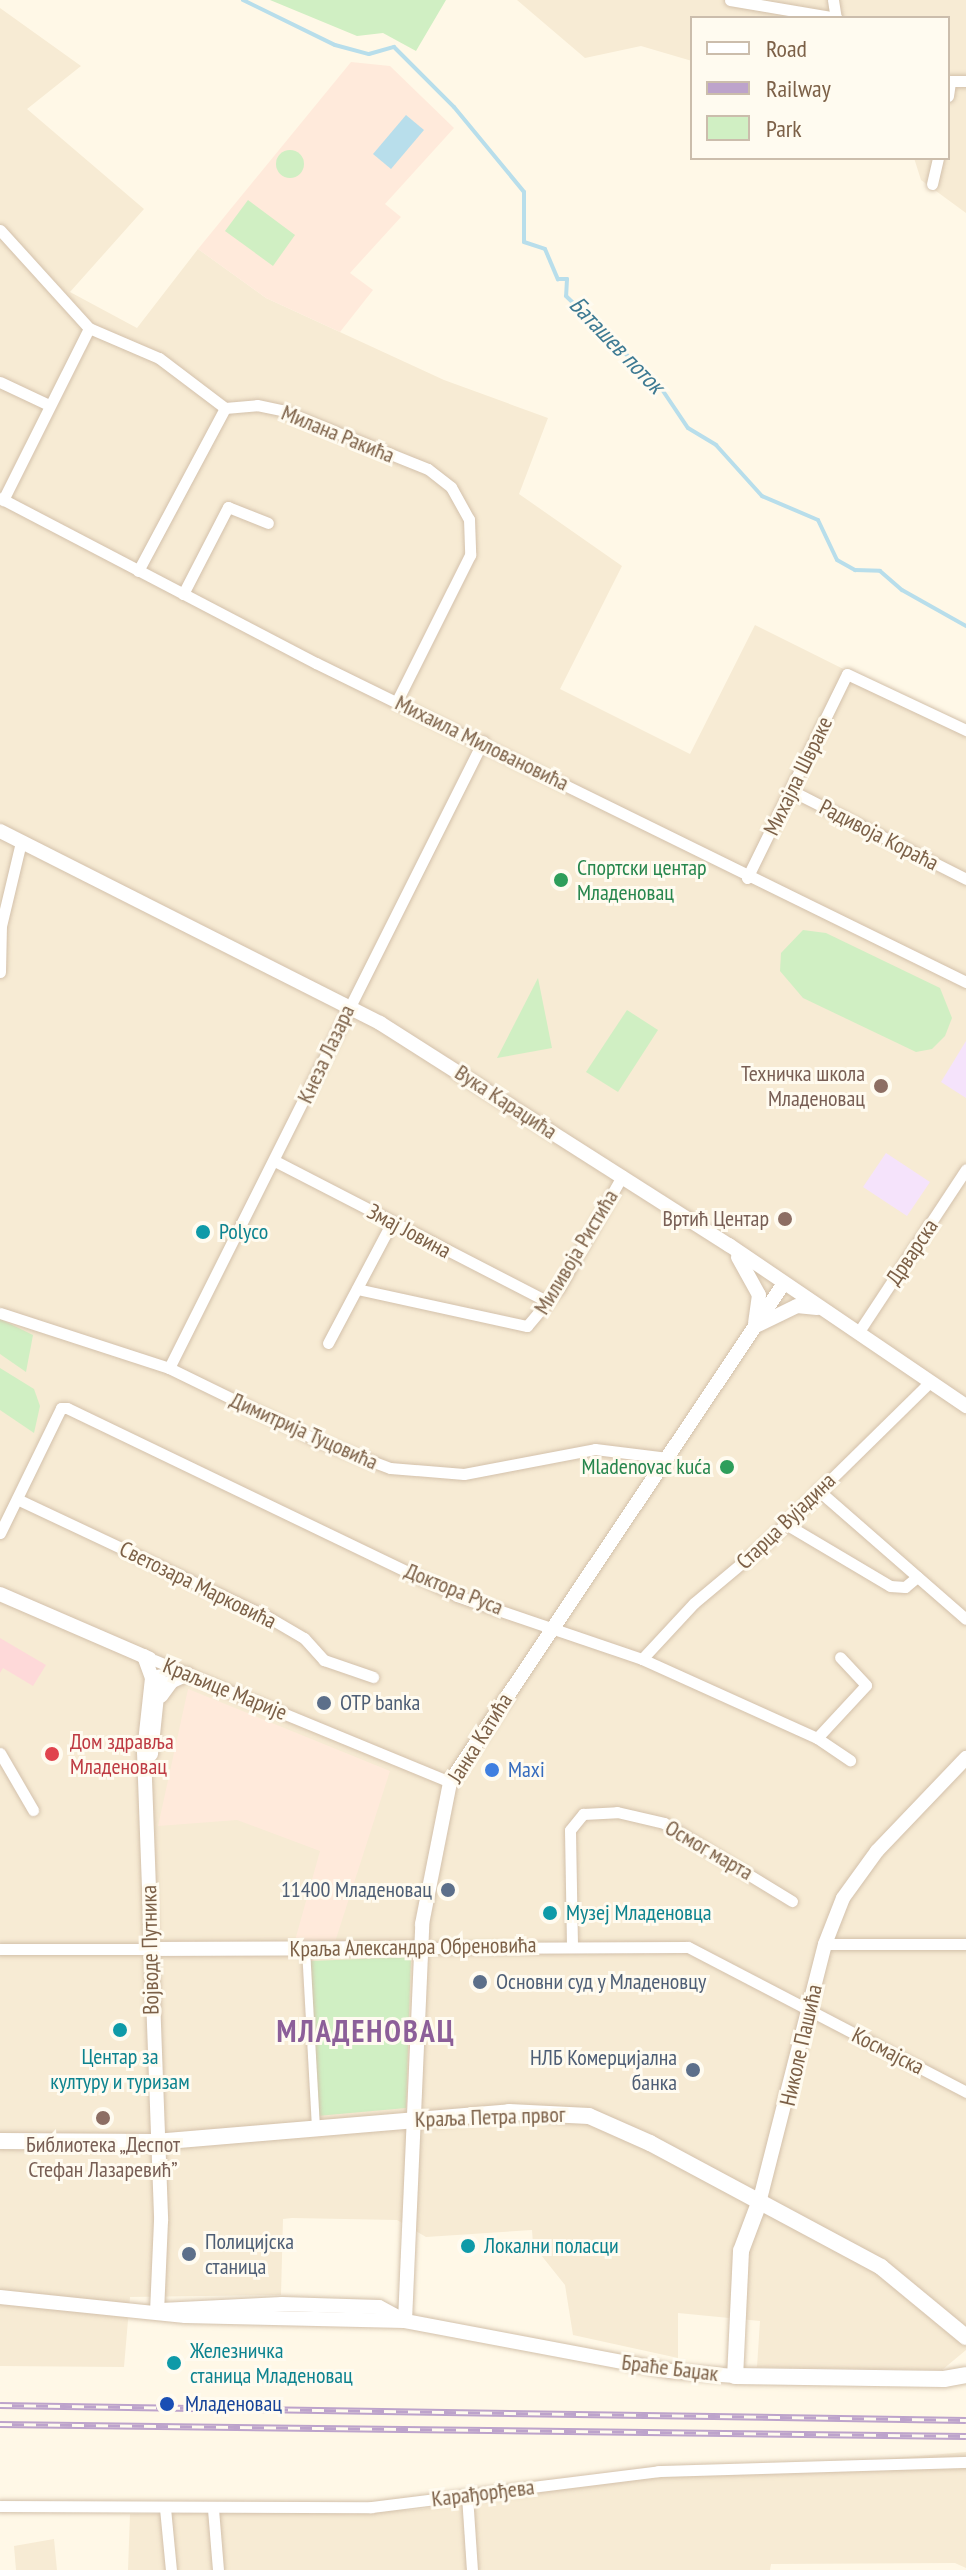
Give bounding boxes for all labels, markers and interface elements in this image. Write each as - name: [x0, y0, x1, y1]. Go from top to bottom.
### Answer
- legend: [690, 16, 950, 160]
- text: Road: [766, 33, 807, 64]
- text: Railway: [766, 73, 831, 104]
- text: Park: [766, 113, 802, 144]
- water label: Баташев поток: [564, 290, 670, 400]
- street label: Милана Ракића: [278, 399, 398, 469]
- street label: Михаила Миловановића: [391, 690, 573, 796]
- street label: Михајла Швраке: [758, 712, 838, 840]
- street label: Радивоја Кораћа: [815, 794, 943, 876]
- place label: Спортски центар Младеновац: [577, 854, 707, 906]
- marker: Спортски центар Младеновац: [552, 871, 570, 889]
- street label: Кнеза Лазара: [292, 1001, 360, 1107]
- street label: Вука Караџића: [450, 1059, 562, 1145]
- place label: Техничка школа Младеновац: [741, 1060, 865, 1112]
- marker: Техничка школа Младеновац: [872, 1077, 890, 1095]
- street label: Миливоја Ристића: [528, 1185, 624, 1319]
- street label: Змај Јовина: [363, 1198, 455, 1264]
- place label: Вртић Центар: [662, 1206, 769, 1232]
- marker: Вртић Центар: [776, 1210, 794, 1228]
- street label: Дрварска: [880, 1214, 944, 1290]
- place label: Polyco: [219, 1219, 268, 1245]
- marker: Polyco: [194, 1223, 212, 1241]
- street label: Димитрија Туцовића: [226, 1387, 382, 1475]
- place label: Mladenovac kuća: [581, 1454, 711, 1480]
- marker: Mladenovac kuća: [718, 1458, 736, 1476]
- street label: Старца Вујадина: [731, 1467, 841, 1575]
- street label: Светозара Марковића: [115, 1536, 281, 1634]
- street label: Доктора Руса: [401, 1557, 507, 1621]
- street label: Краљице Марије: [159, 1652, 291, 1726]
- street label: Јанка Катића: [442, 1688, 518, 1788]
- place label: OTP banka: [340, 1690, 421, 1716]
- marker: OTP banka: [315, 1694, 333, 1712]
- place label: Дом здравља Младеновац: [70, 1728, 174, 1780]
- marker: Дом здравља Младеновац: [41, 1743, 63, 1765]
- place label: Maxi: [508, 1757, 545, 1783]
- marker: Maxi: [483, 1761, 501, 1779]
- street label: Осмог марта: [660, 1814, 758, 1886]
- place label: 11400 Младеновац: [281, 1877, 432, 1903]
- marker: 11400 Младеновац: [439, 1881, 457, 1899]
- street label: Војводе Путника: [136, 1885, 164, 2015]
- place label: Музеј Младеновца: [566, 1900, 711, 1926]
- marker: Музеј Младеновца: [541, 1904, 559, 1922]
- street label: Краља Александра Обреновића: [289, 1932, 537, 1962]
- place label: Основни суд у Младеновцу: [496, 1969, 707, 1995]
- marker: Основни суд у Младеновцу: [471, 1973, 489, 1991]
- street label: Николе Пашића: [774, 1982, 828, 2108]
- district label: МЛАДЕНОВАЦ: [276, 2013, 456, 2049]
- marker: Центар за културу и туризам: [111, 2021, 129, 2039]
- street label: Космајска: [848, 2022, 928, 2080]
- place label: Центар за културу и туризам: [50, 2043, 190, 2094]
- place label: НЛБ Комерцијална банка: [530, 2044, 677, 2096]
- marker: НЛБ Комерцијална банка: [684, 2061, 702, 2079]
- street label: Краља Петра првог: [414, 2101, 566, 2133]
- marker: Библиотека „Деспот Стефан Лазаревић”: [94, 2109, 112, 2127]
- place label: Библиотека „Деспот Стефан Лазаревић”: [25, 2131, 181, 2182]
- place label: Полицијска станица: [205, 2228, 294, 2280]
- place label: Локални поласци: [484, 2233, 619, 2259]
- marker: Локални поласци: [459, 2237, 477, 2255]
- marker: Полицијска станица: [180, 2245, 198, 2263]
- place label: Железничка станица Младеновац: [190, 2337, 353, 2388]
- street label: Браће Баџак: [620, 2349, 720, 2387]
- marker: Железничка станица Младеновац: [165, 2354, 183, 2372]
- place label: Младеновац: [185, 2391, 282, 2417]
- marker: Младеновац: [156, 2393, 178, 2415]
- street label: Карађорђева: [430, 2474, 536, 2512]

